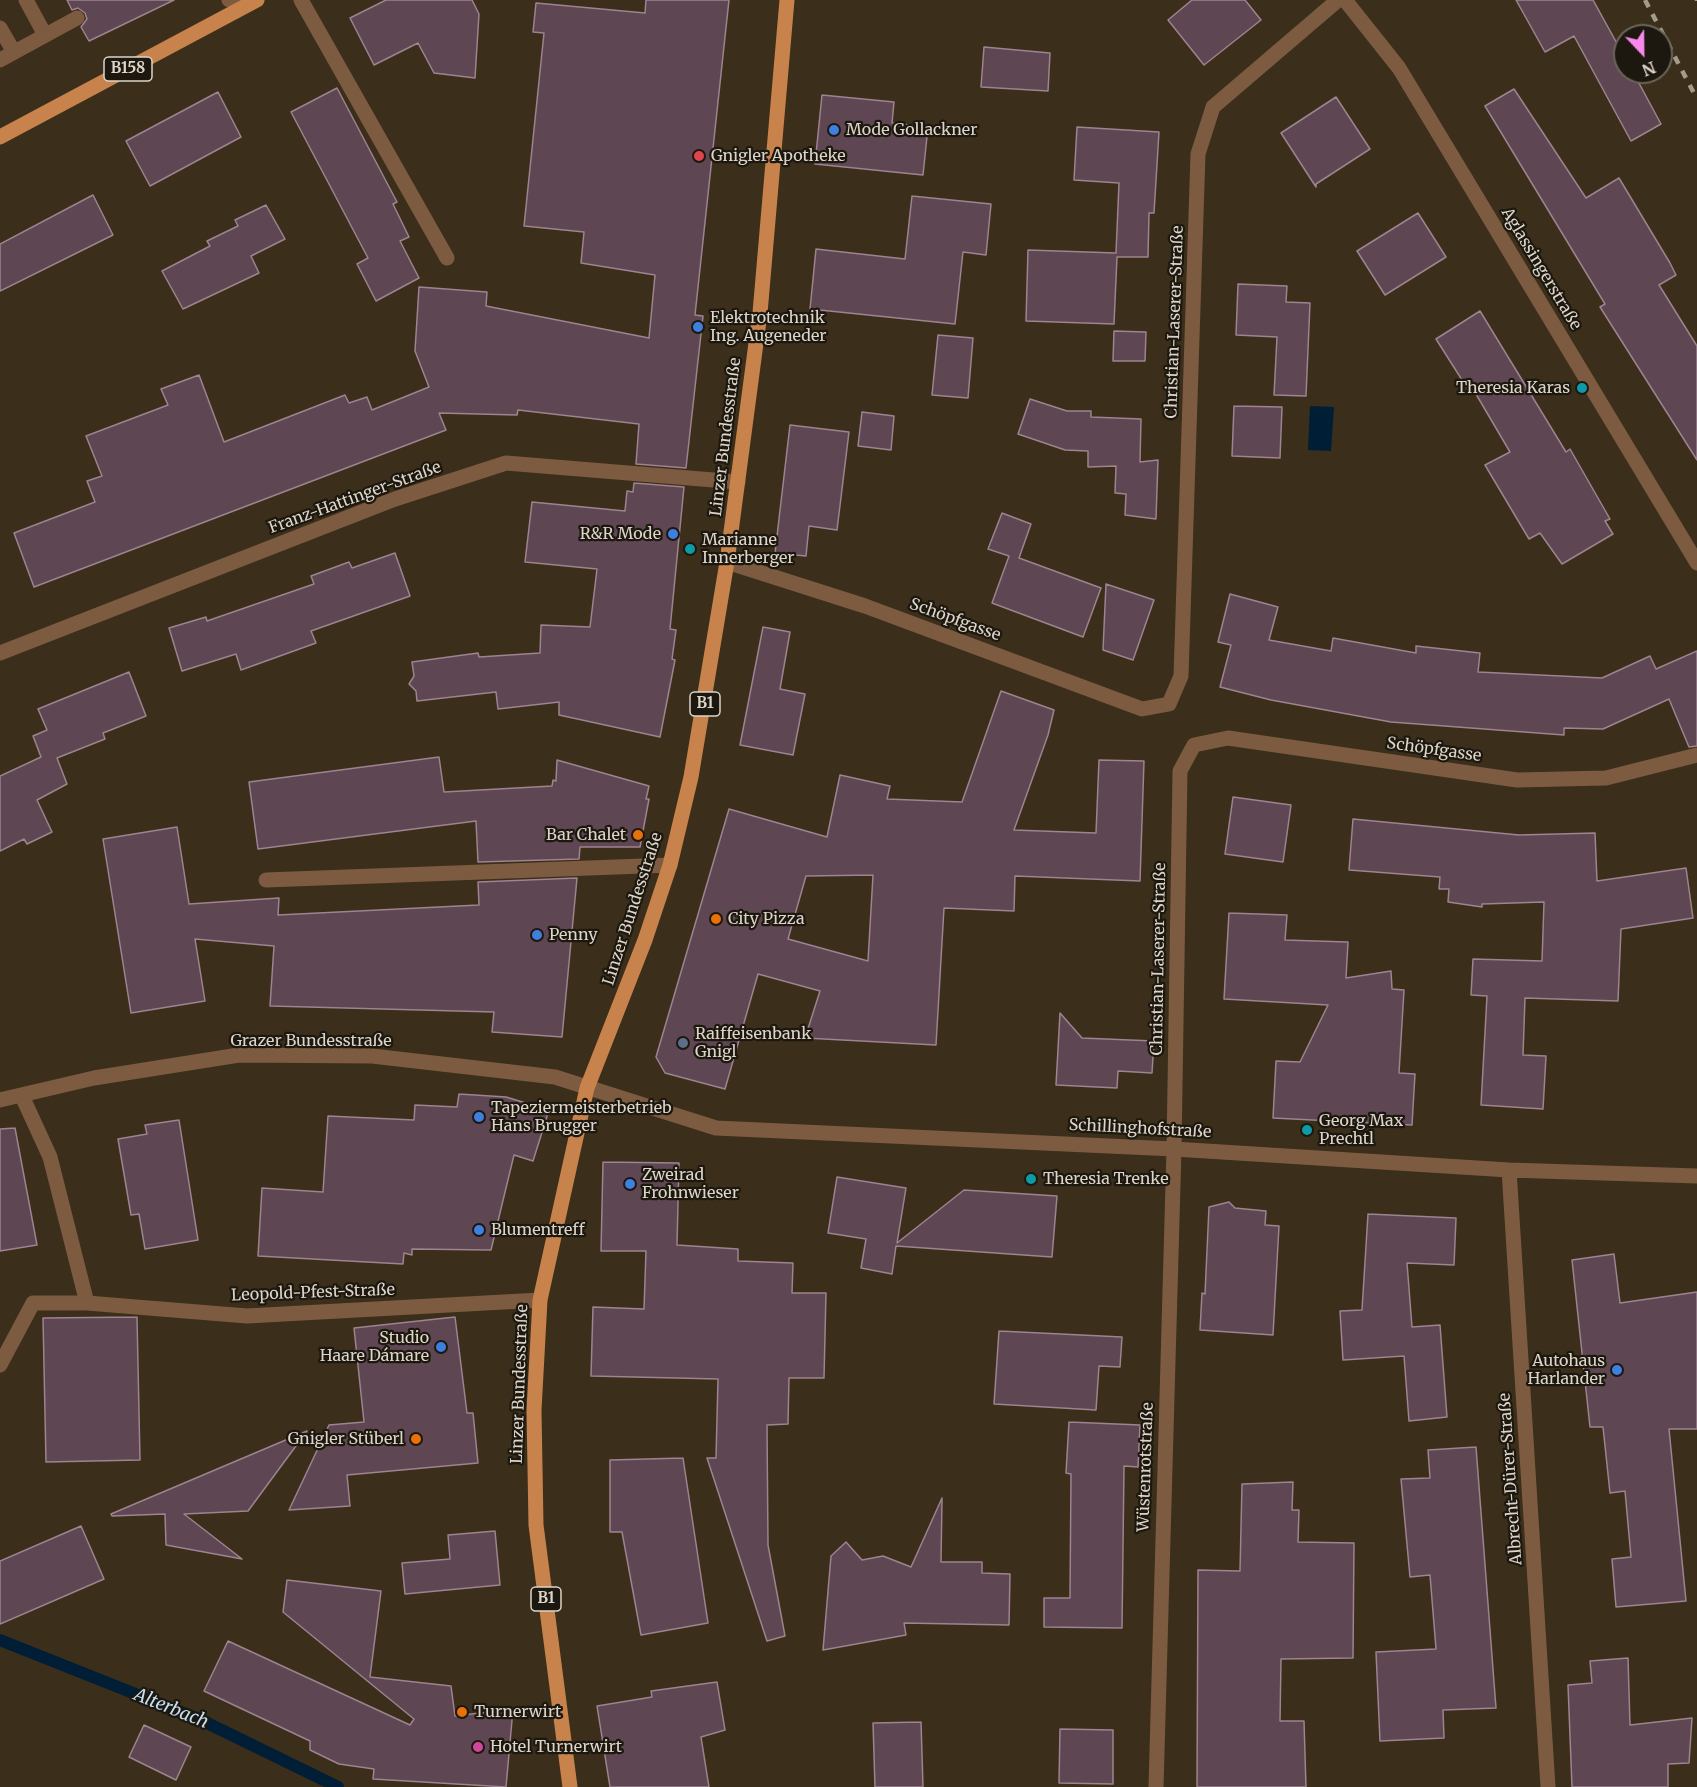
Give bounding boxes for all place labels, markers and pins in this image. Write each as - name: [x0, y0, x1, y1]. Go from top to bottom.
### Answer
- place label: Mode Gollackner: [846, 120, 977, 140]
- marker: Mode Gollackner: [827, 123, 841, 137]
- place label: Gnigler Apotheke: [711, 146, 846, 166]
- marker: Gnigler Apotheke: [692, 149, 706, 163]
- place label: Elektrotechnik Ing. Augeneder: [710, 308, 826, 346]
- marker: Elektrotechnik Ing. Augeneder: [691, 320, 705, 334]
- place label: Theresia Karas: [1456, 378, 1570, 398]
- marker: Theresia Karas: [1575, 381, 1589, 395]
- place label: R&R Mode: [580, 524, 661, 544]
- marker: R&R Mode: [666, 527, 680, 541]
- place label: Marianne Innerberger: [702, 530, 795, 568]
- marker: Marianne Innerberger: [683, 542, 697, 556]
- place label: Bar Chalet: [546, 825, 626, 845]
- marker: Bar Chalet: [631, 828, 645, 842]
- place label: City Pizza: [728, 909, 804, 929]
- marker: City Pizza: [709, 912, 723, 926]
- place label: Penny: [549, 925, 597, 945]
- marker: Penny: [530, 928, 544, 942]
- place label: Raiffeisenbank Gnigl: [695, 1024, 811, 1062]
- marker: Raiffeisenbank Gnigl: [676, 1036, 690, 1050]
- place label: Tapeziermeisterbetrieb Hans Brugger: [491, 1098, 672, 1136]
- marker: Tapeziermeisterbetrieb Hans Brugger: [472, 1110, 486, 1124]
- place label: Georg Max Prechtl: [1319, 1111, 1403, 1149]
- marker: Georg Max Prechtl: [1300, 1123, 1314, 1137]
- place label: Zweirad Frohnwieser: [642, 1165, 739, 1203]
- place label: Theresia Trenke: [1043, 1169, 1168, 1189]
- marker: Theresia Trenke: [1024, 1172, 1038, 1186]
- marker: Zweirad Frohnwieser: [623, 1177, 637, 1191]
- place label: Blumentreff: [491, 1220, 585, 1240]
- marker: Blumentreff: [472, 1223, 486, 1237]
- place label: Studio Haare Dámare: [320, 1328, 429, 1366]
- marker: Studio Haare Dámare: [434, 1340, 448, 1354]
- place label: Autohaus Harlander: [1527, 1351, 1605, 1389]
- marker: Autohaus Harlander: [1610, 1363, 1624, 1377]
- place label: Gnigler Stüberl: [288, 1429, 404, 1449]
- marker: Gnigler Stüberl: [409, 1432, 423, 1446]
- place label: Turnerwirt: [474, 1702, 561, 1722]
- marker: Turnerwirt: [455, 1705, 469, 1719]
- place label: Hotel Turnerwirt: [490, 1737, 622, 1757]
- marker: Hotel Turnerwirt: [471, 1740, 485, 1754]

